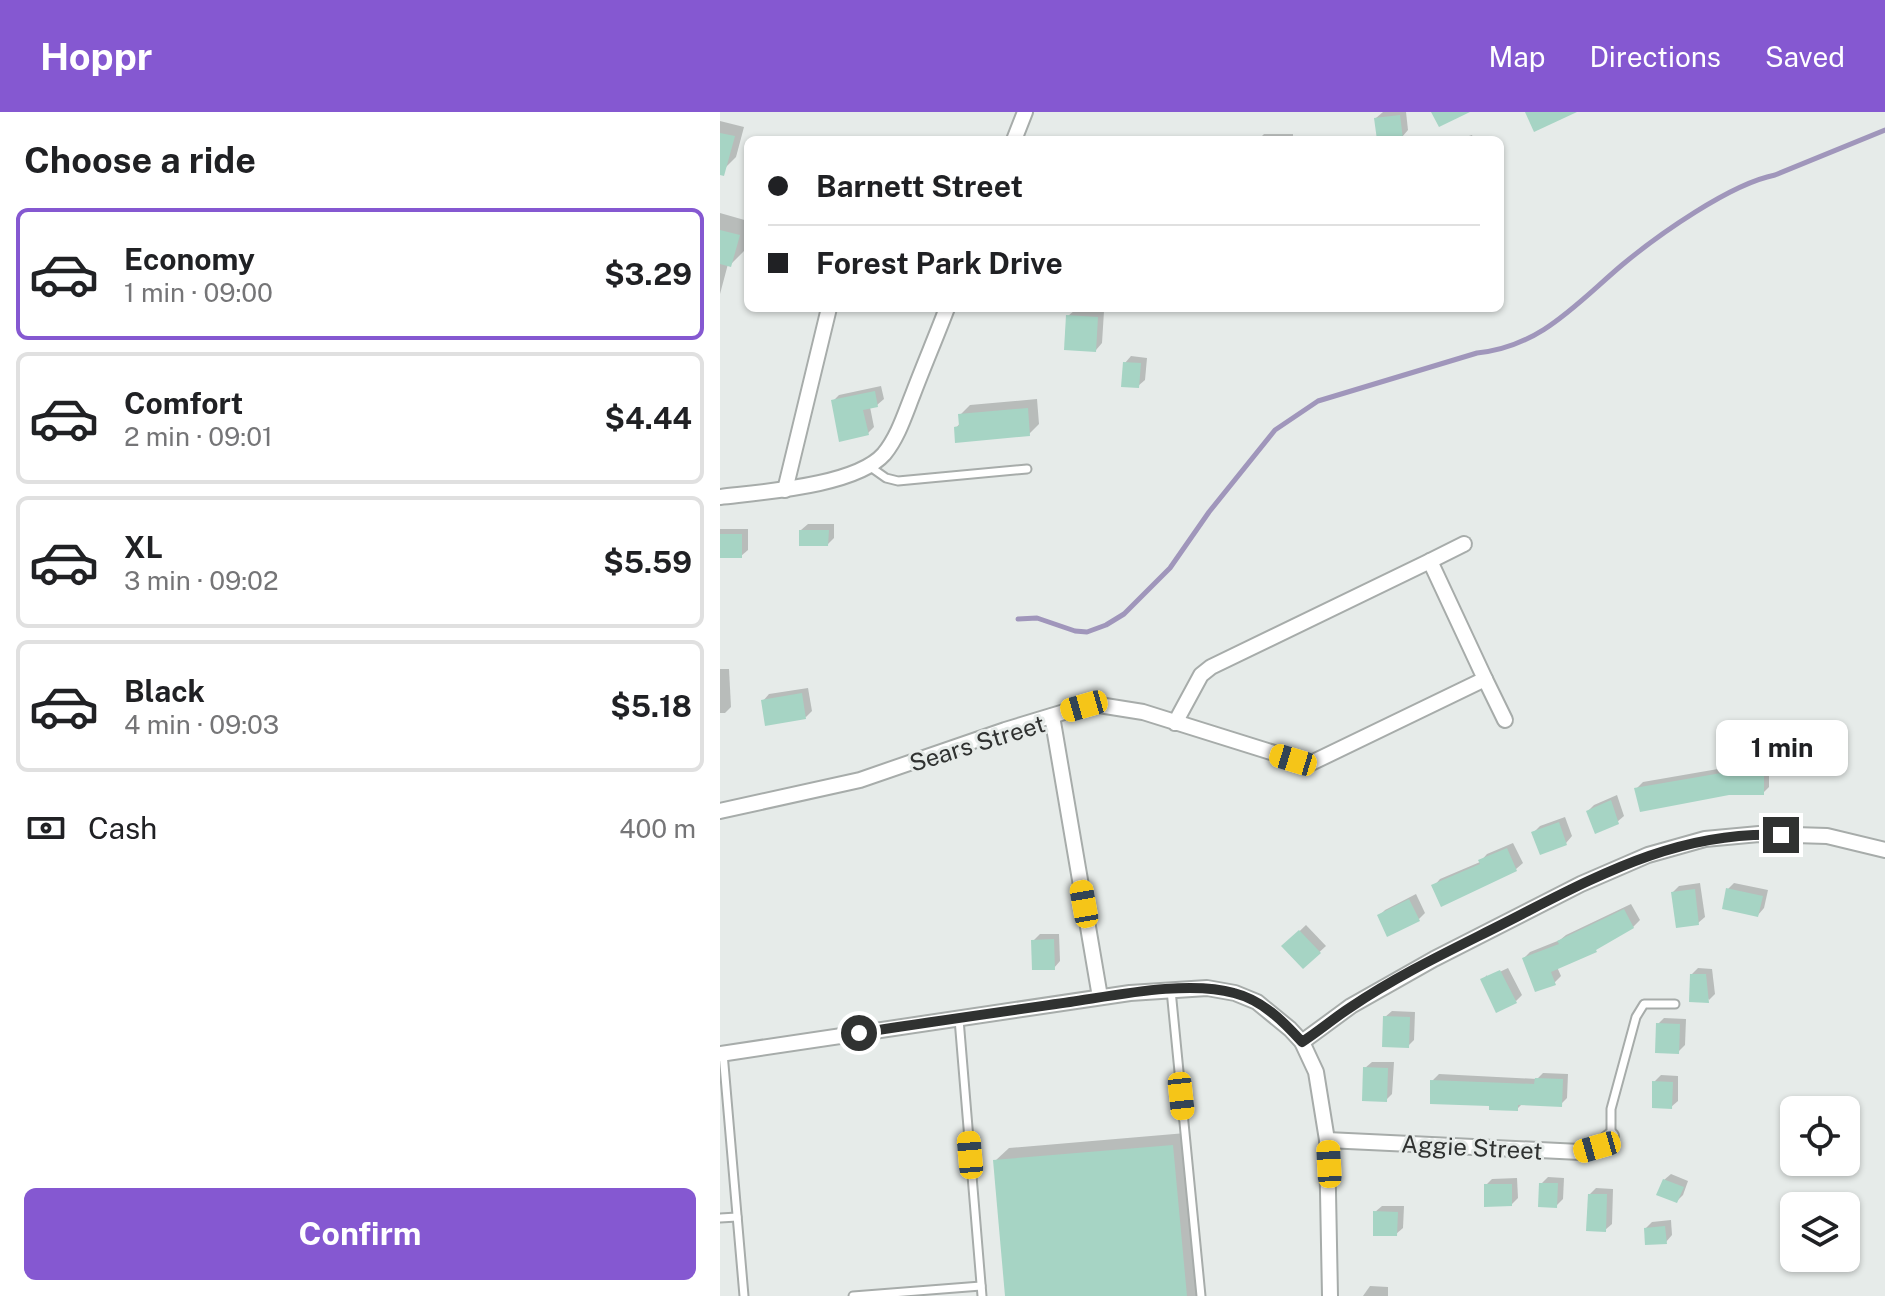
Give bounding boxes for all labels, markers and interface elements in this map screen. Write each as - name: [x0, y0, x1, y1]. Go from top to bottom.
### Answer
- text: Hoppr: [40, 34, 152, 79]
- text: Map: [1489, 40, 1545, 73]
- text: Directions: [1589, 40, 1721, 73]
- text: Saved: [1765, 40, 1845, 73]
- text: Choose a ride: [24, 139, 256, 181]
- text: Barnett Street: [816, 168, 1023, 204]
- icon: car: [28, 238, 100, 310]
- text: Economy: [124, 241, 255, 277]
- text: Forest Park Drive: [816, 245, 1063, 281]
- text: $3.29: [604, 256, 692, 292]
- text: 1 min · 09:00: [124, 277, 273, 308]
- icon: car: [28, 382, 100, 454]
- text: Comfort: [124, 385, 243, 421]
- text: $4.44: [605, 400, 692, 436]
- text: 2 min · 09:01: [124, 421, 273, 452]
- icon: car: [28, 526, 100, 598]
- text: XL: [124, 529, 163, 565]
- text: $5.59: [603, 544, 692, 580]
- text: 3 min · 09:02: [124, 565, 278, 596]
- icon: car: [28, 670, 100, 742]
- text: Black: [124, 673, 205, 709]
- text: $5.18: [610, 688, 692, 724]
- car: [1058, 688, 1110, 724]
- text: 4 min · 09:03: [124, 709, 279, 740]
- street label: Sears Street: [906, 709, 1048, 777]
- callout: 1 min: [1715, 719, 1847, 775]
- text: 1 min: [1751, 732, 1813, 763]
- car: [1267, 742, 1319, 778]
- icon: cash: [24, 806, 68, 850]
- text: Cash: [88, 810, 157, 846]
- text: 400 m: [619, 813, 696, 844]
- route end: [1763, 817, 1799, 853]
- car: [1068, 878, 1100, 930]
- route start: [841, 1015, 877, 1051]
- car: [1167, 1071, 1195, 1121]
- map controls: [1780, 1096, 1860, 1272]
- button: locate: [1780, 1096, 1860, 1176]
- street label: Aggie Street: [1401, 1129, 1543, 1165]
- car: [1571, 1129, 1623, 1165]
- car: [956, 1130, 984, 1180]
- car: [1316, 1139, 1342, 1189]
- button: Confirm: [24, 1188, 696, 1280]
- button: layers: [1780, 1192, 1860, 1272]

